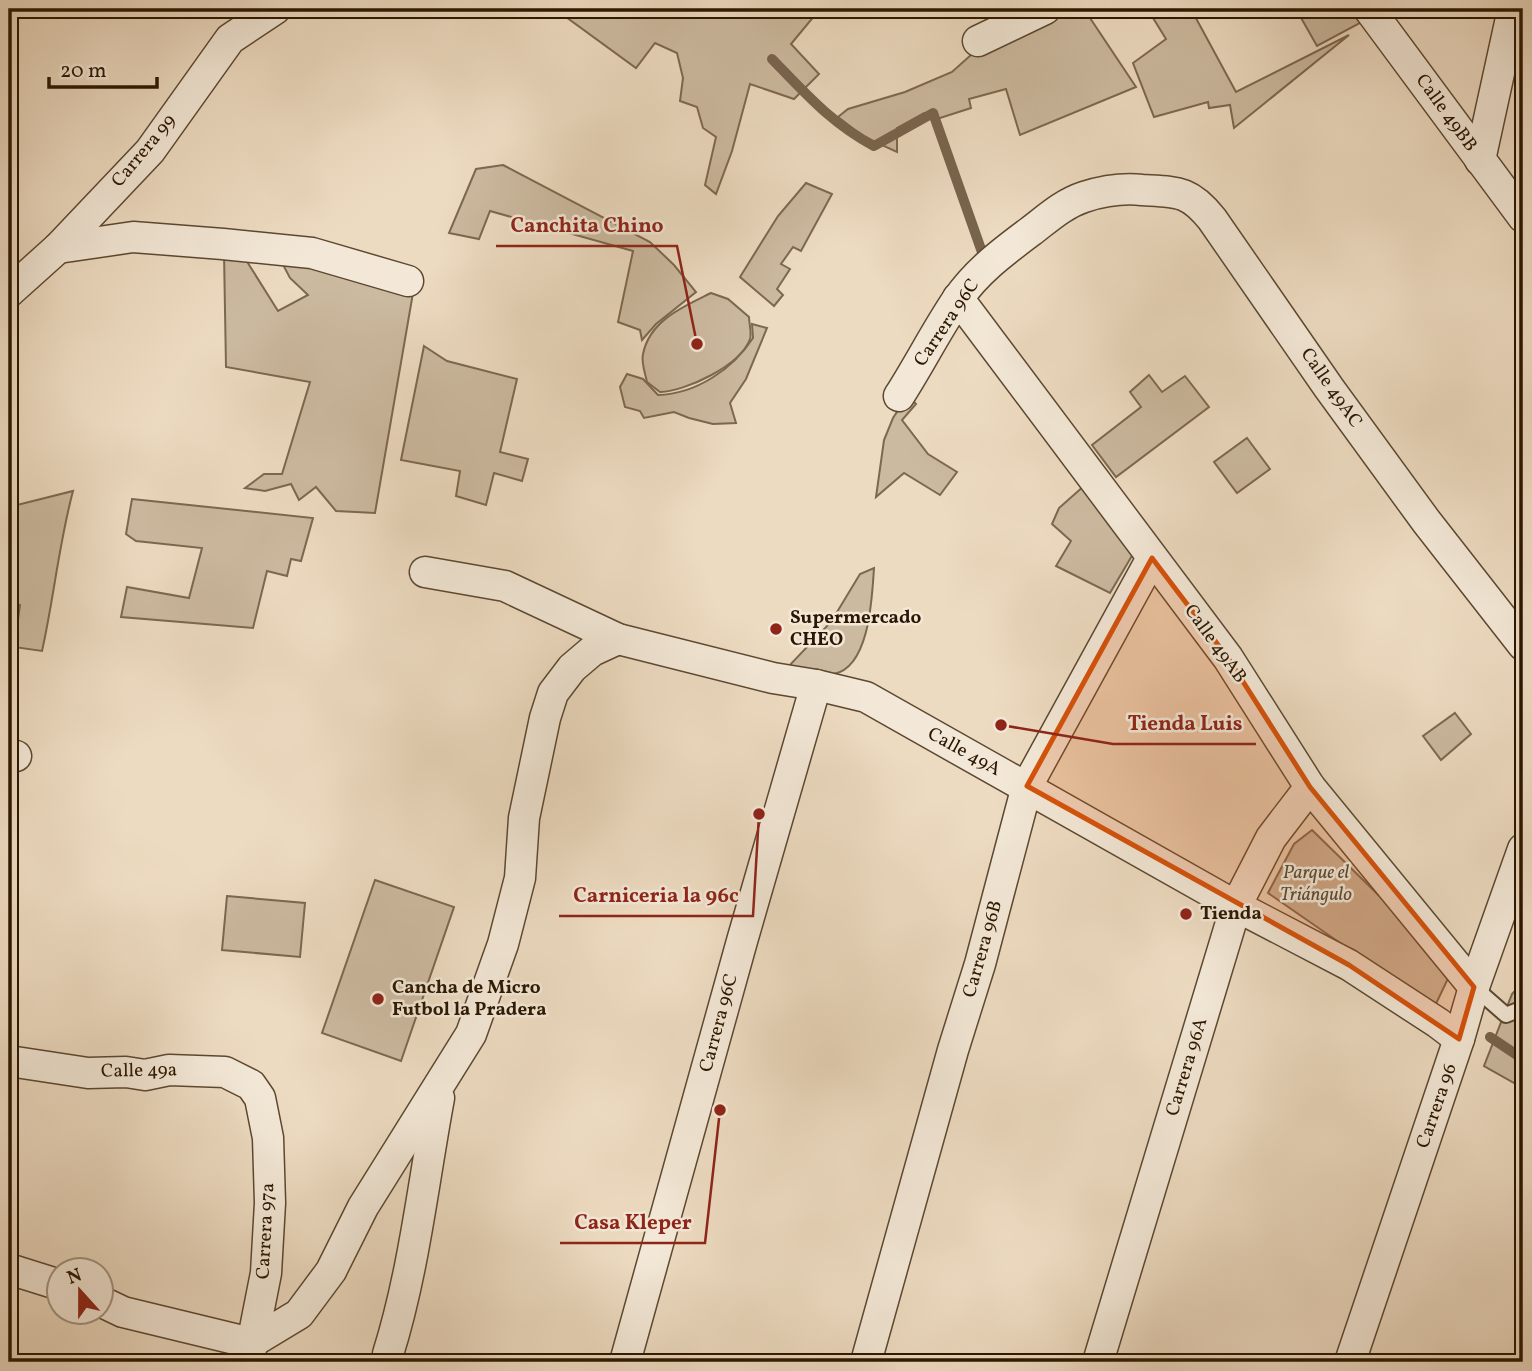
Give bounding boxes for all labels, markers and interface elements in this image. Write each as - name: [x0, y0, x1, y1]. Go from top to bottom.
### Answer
- scale bar: [49, 46, 158, 90]
- text: 20 m: [60, 57, 106, 86]
- street label: Calle 49BB: [1409, 69, 1483, 157]
- street label: Carrera 99: [106, 109, 182, 193]
- callout: Canchita Chino: [496, 204, 677, 246]
- text: Canchita Chino: [511, 212, 663, 241]
- street label: Carrera 96C: [908, 274, 986, 372]
- street label: Calle 49AC: [1294, 343, 1368, 433]
- street label: Calle 49AB: [1177, 599, 1253, 689]
- place label: Supermercado CHEO: [790, 605, 922, 653]
- marker: Supermercado CHEO: [768, 621, 784, 637]
- callout: Tienda Luis: [1113, 702, 1256, 744]
- text: Tienda Luis: [1127, 710, 1243, 739]
- street label: Calle 49A: [923, 721, 1005, 783]
- park label: Parque el Triángulo: [1280, 860, 1352, 908]
- callout: Carniceria la 96c: [559, 874, 753, 916]
- text: Carniceria la 96c: [573, 882, 739, 911]
- street label: Carrera 96B: [957, 897, 1009, 1001]
- place label: Tienda: [1200, 901, 1262, 927]
- marker: Tienda: [1178, 906, 1194, 922]
- street label: Carrera 96C: [693, 971, 745, 1075]
- place label: Cancha de Micro Futbol la Pradera: [392, 975, 547, 1023]
- marker: Cancha de Micro Futbol la Pradera: [370, 991, 386, 1007]
- street label: Carrera 96A: [1160, 1015, 1214, 1119]
- street label: Calle 49a: [101, 1057, 177, 1085]
- street label: Carrera 96: [1410, 1060, 1464, 1152]
- street label: Carrera 97a: [250, 1182, 282, 1280]
- callout: Casa Kleper: [560, 1201, 705, 1243]
- text: Casa Kleper: [574, 1209, 692, 1238]
- north arrow: [46, 1256, 116, 1326]
- text: N: [64, 1262, 86, 1292]

